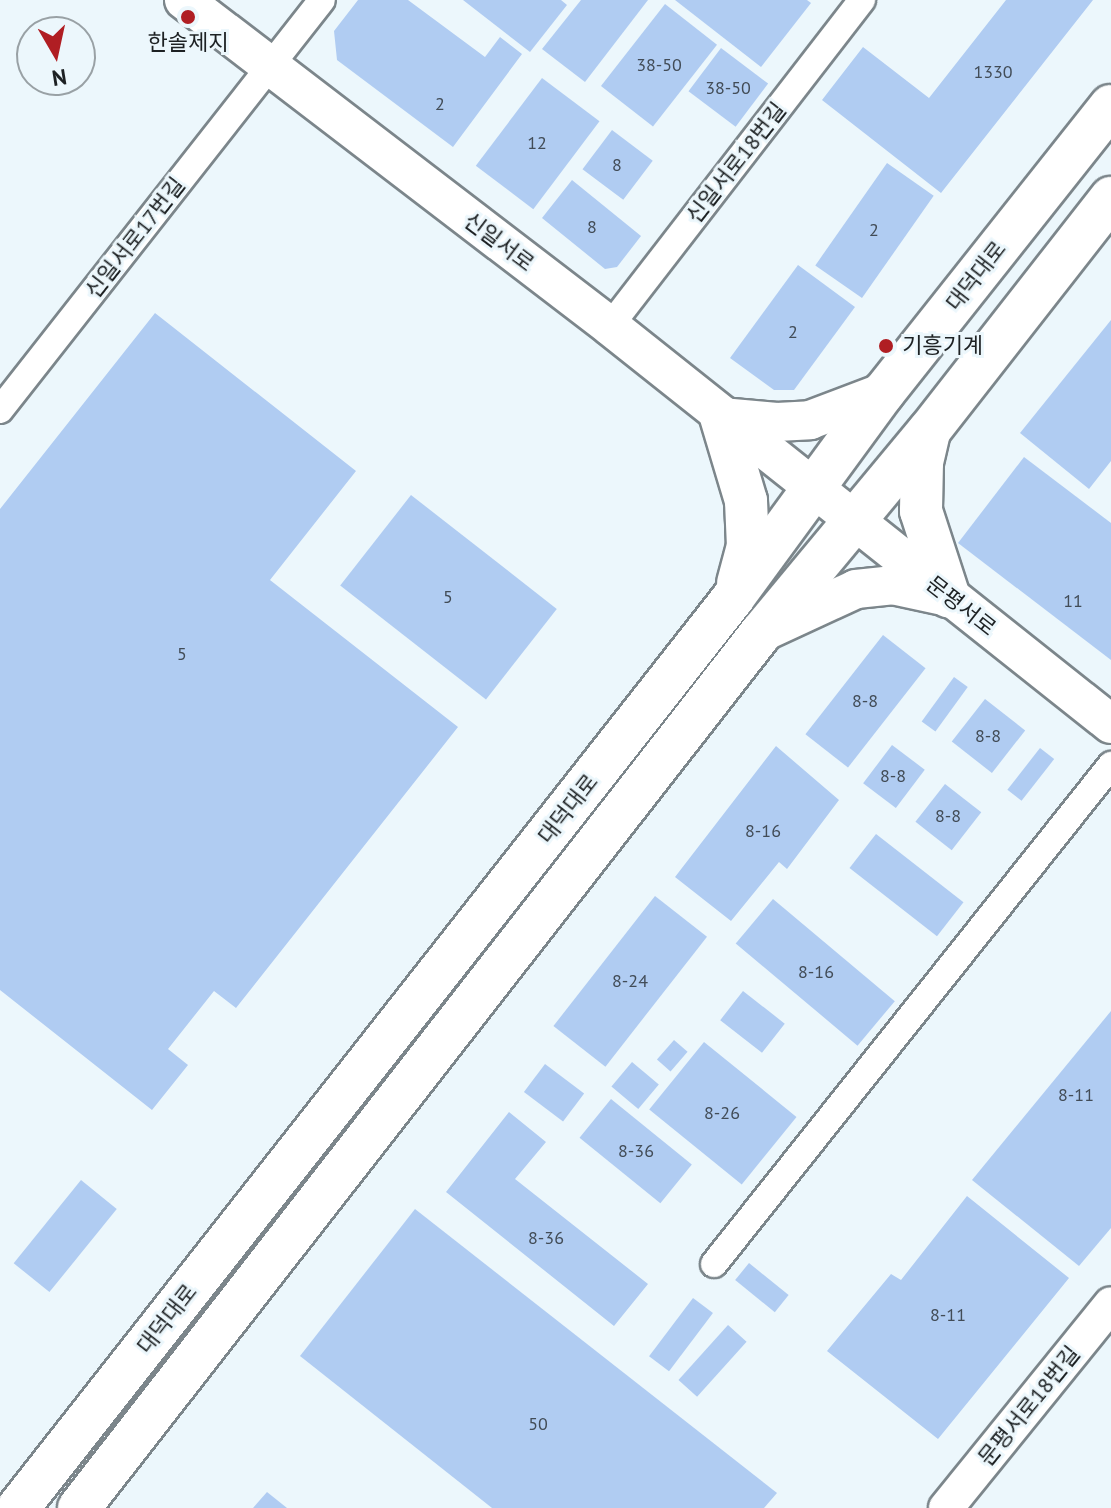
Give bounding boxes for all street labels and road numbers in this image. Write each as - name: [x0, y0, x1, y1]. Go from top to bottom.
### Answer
- street label: 신일서로18번길: [681, 98, 791, 228]
- street label: 신일서로17번길: [80, 173, 190, 303]
- street label: 신일서로: [459, 207, 539, 277]
- street label: 대덕대로: [941, 236, 1011, 316]
- street label: 문평서로: [921, 571, 1001, 641]
- street label: 대덕대로: [533, 769, 603, 849]
- street label: 대덕대로: [132, 1279, 202, 1359]
- street label: 문평서로18번길: [973, 1341, 1085, 1471]

